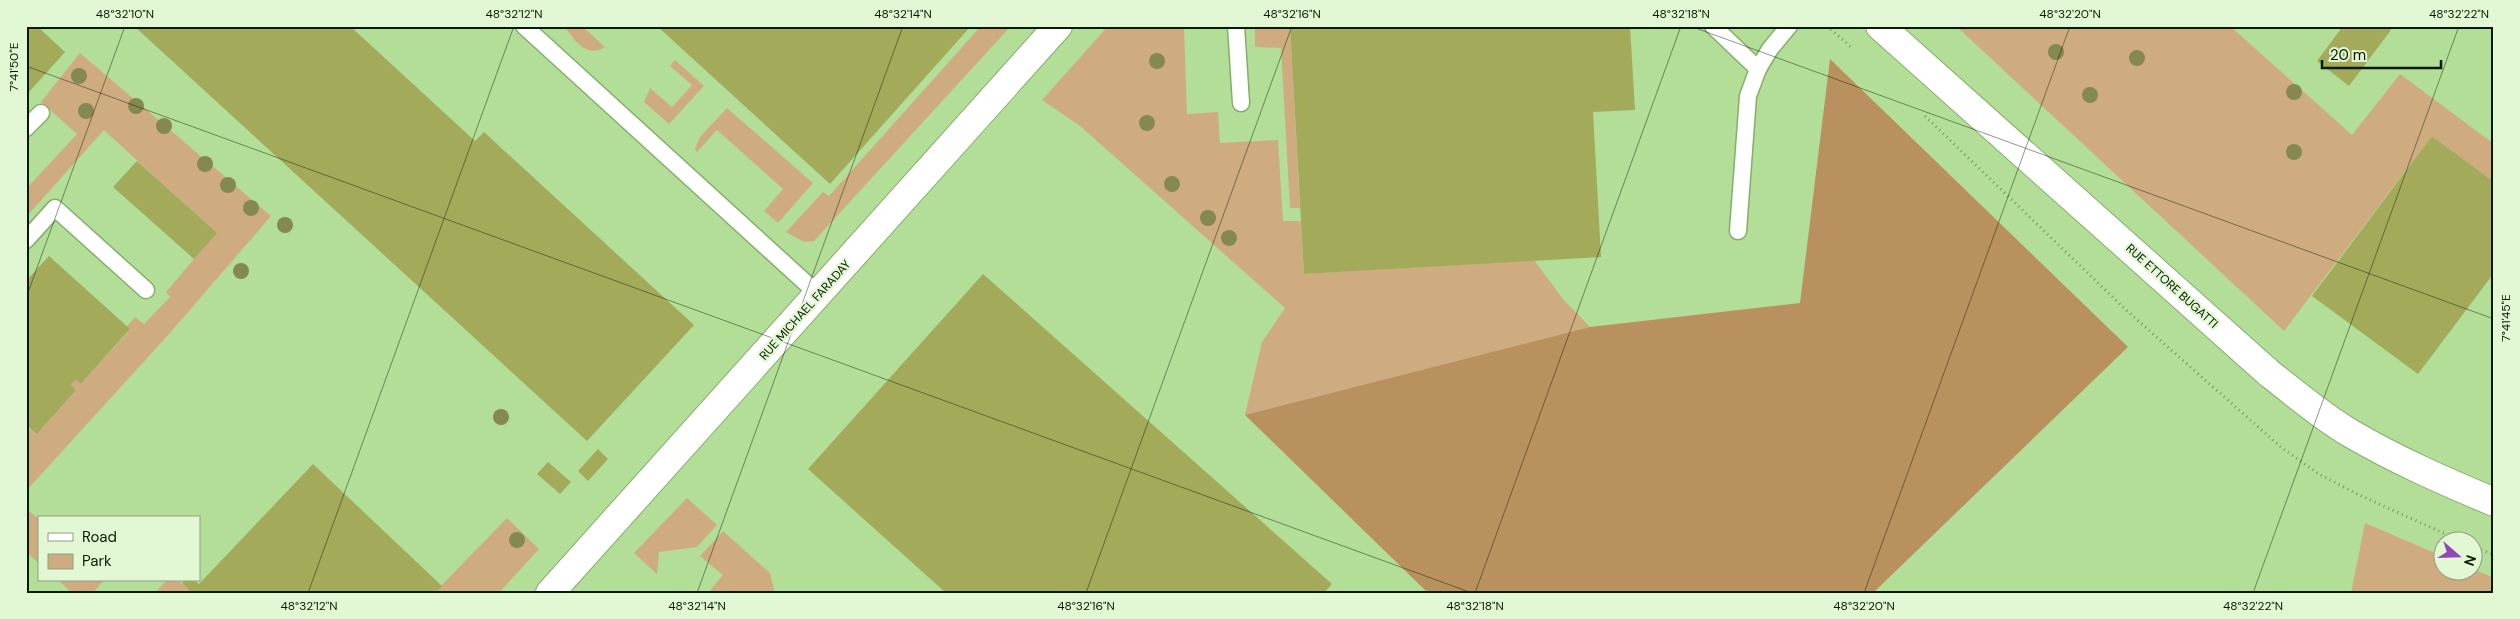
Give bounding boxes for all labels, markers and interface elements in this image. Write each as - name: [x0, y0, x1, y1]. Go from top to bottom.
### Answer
- text: 48°32'10"N: [96, 6, 154, 22]
- text: 48°32'12"N: [485, 6, 543, 22]
- text: 48°32'14"N: [874, 6, 932, 22]
- text: 48°32'16"N: [1263, 6, 1321, 22]
- text: 48°32'18"N: [1652, 6, 1710, 22]
- text: 48°32'20"N: [2039, 6, 2101, 22]
- text: 48°32'22"N: [2429, 6, 2489, 22]
- scale bar: [2322, 38, 2441, 70]
- text: 7°41'50"E: [6, 42, 22, 91]
- text: 20 m: [2330, 45, 2366, 65]
- street label: RUE ETTORE BUGATTI: [2123, 240, 2221, 332]
- street label: RUE MICHAEL FARADAY: [756, 257, 854, 363]
- text: 7°41'45"E: [2498, 294, 2514, 342]
- legend: [38, 516, 200, 582]
- text: Road: [82, 527, 117, 547]
- north arrow: [2432, 532, 2482, 582]
- text: Park: [82, 551, 112, 571]
- text: N: [2460, 553, 2480, 568]
- text: 48°32'12"N: [280, 598, 338, 614]
- text: 48°32'14"N: [668, 598, 726, 614]
- text: 48°32'16"N: [1057, 598, 1115, 614]
- text: 48°32'18"N: [1446, 598, 1504, 614]
- text: 48°32'20"N: [1833, 598, 1895, 614]
- text: 48°32'22"N: [2223, 598, 2283, 614]

